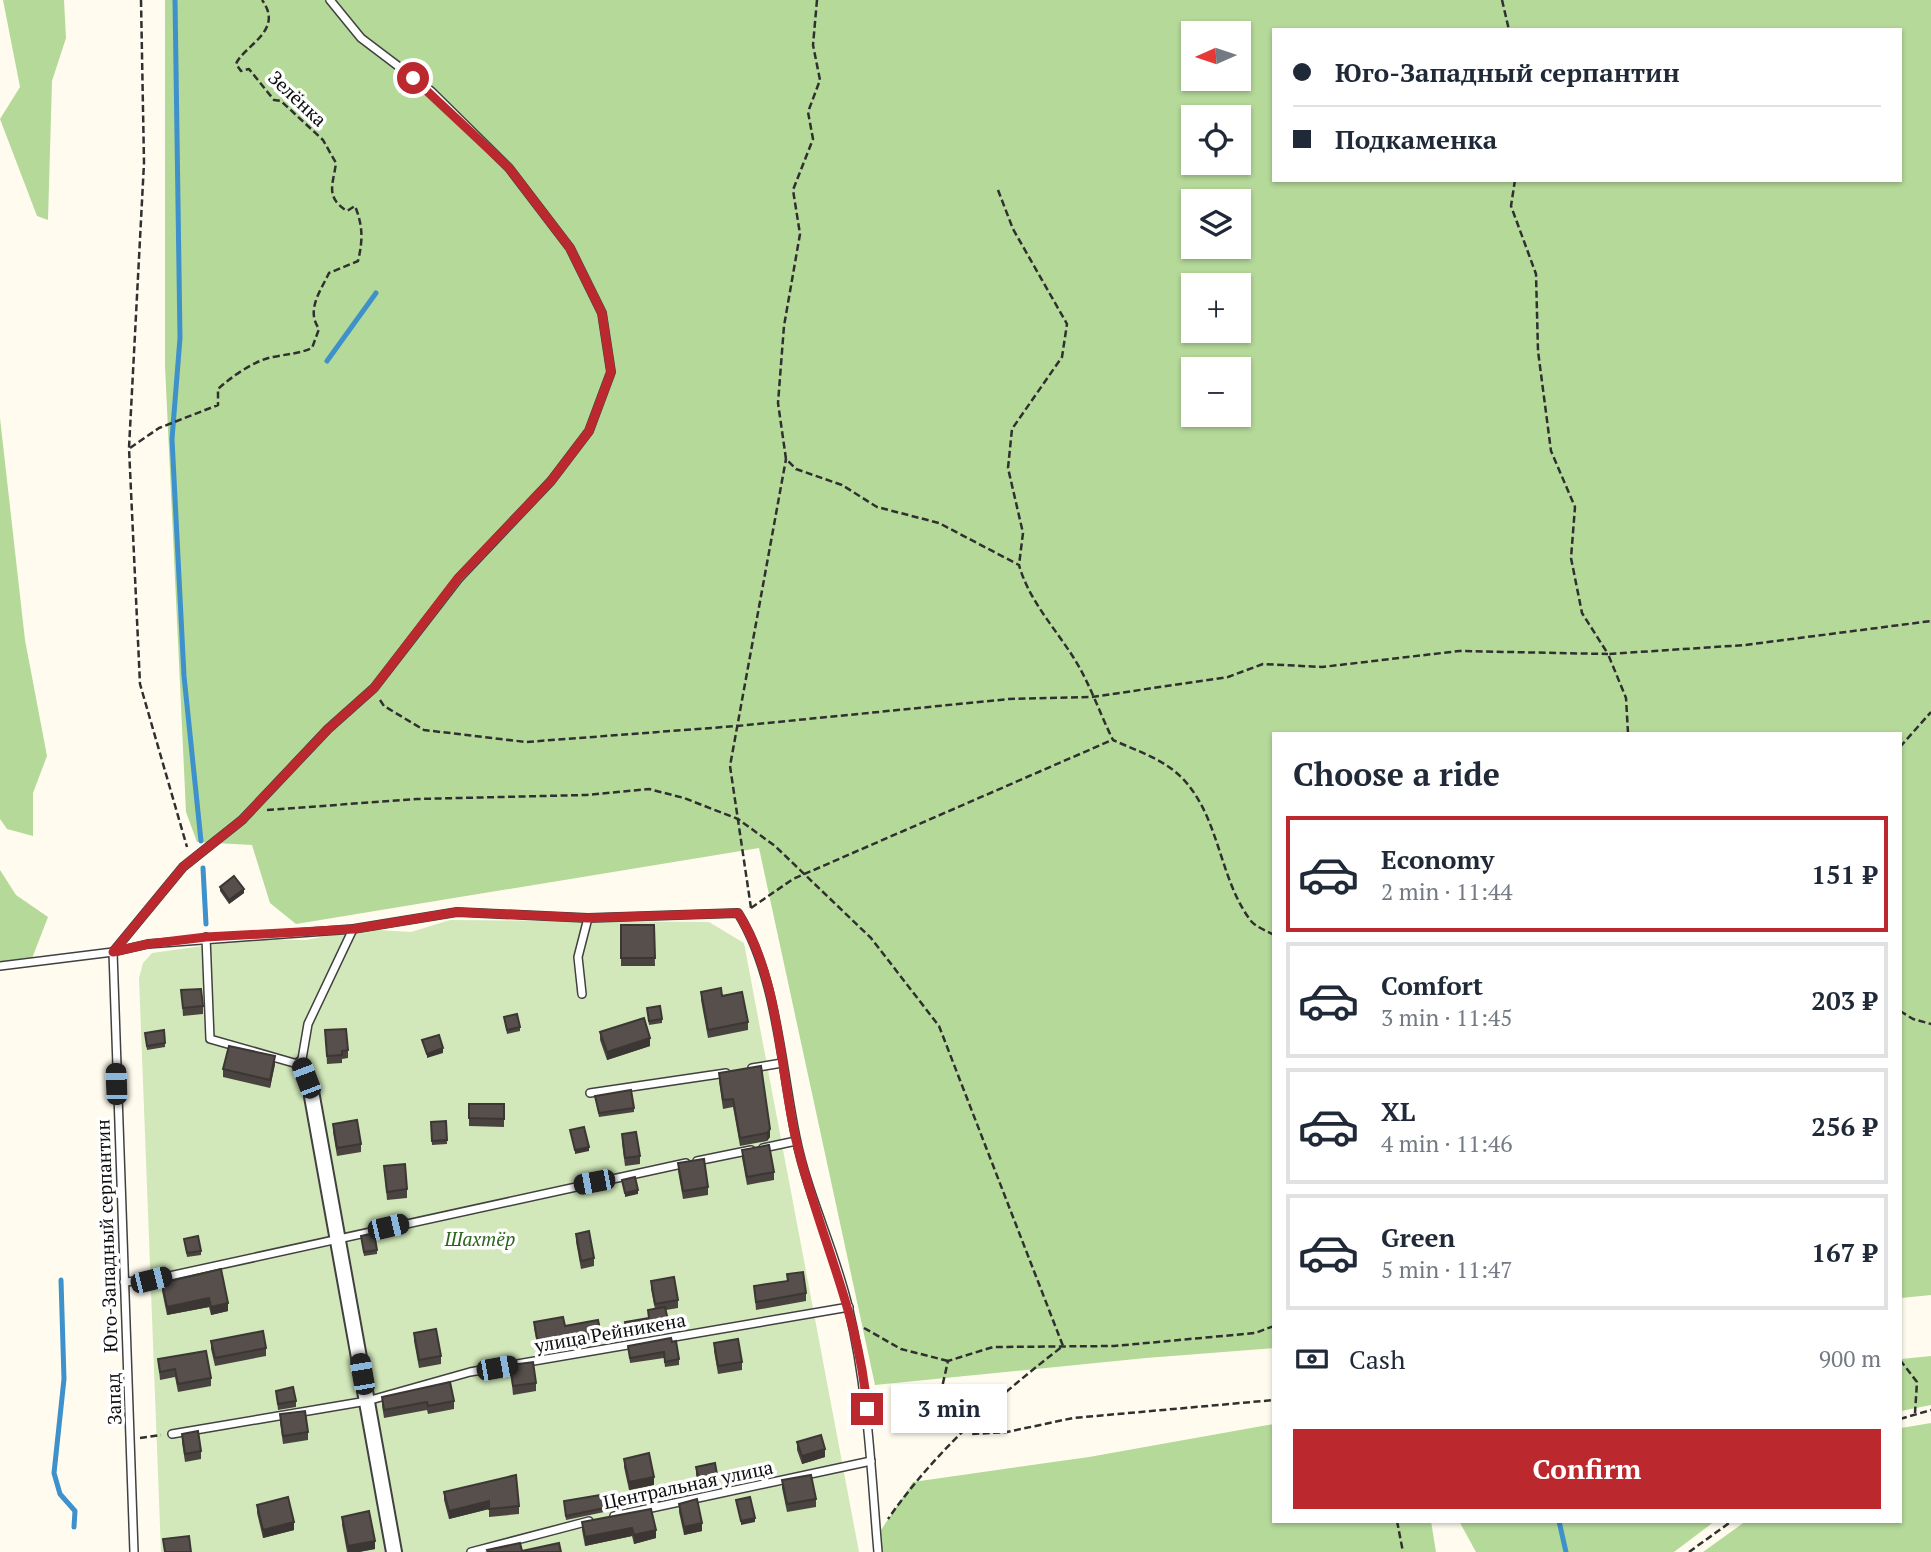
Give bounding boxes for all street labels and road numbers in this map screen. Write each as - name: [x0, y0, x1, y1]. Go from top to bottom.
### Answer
- street label: Зелёнка: [263, 65, 333, 132]
- street label: Юго-Западный серпантин: [89, 1119, 123, 1353]
- street label: улица Рейникена: [531, 1306, 688, 1358]
- street label: Запад: [100, 1372, 126, 1426]
- street label: Центральная улица: [601, 1454, 776, 1514]

